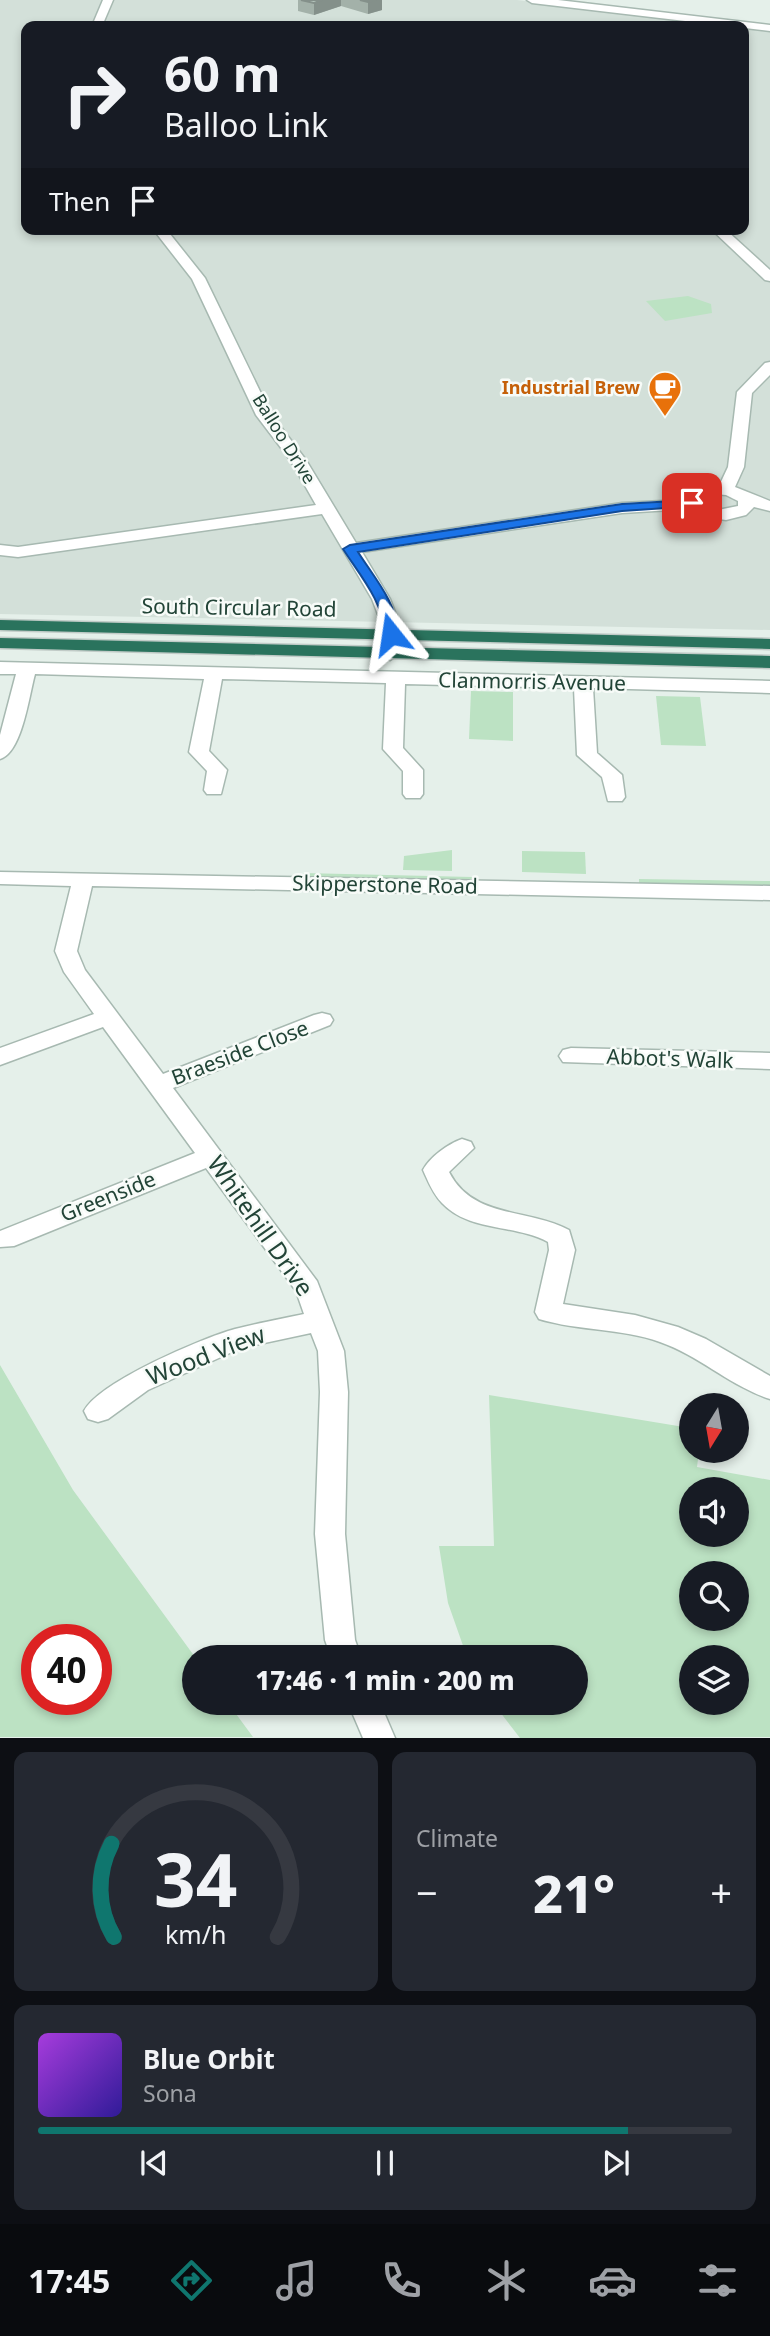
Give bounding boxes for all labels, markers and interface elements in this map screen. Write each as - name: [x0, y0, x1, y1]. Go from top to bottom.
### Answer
- text: 60 m: [164, 40, 281, 106]
- icon: right: [49, 49, 140, 140]
- text: Balloo Link: [164, 103, 328, 146]
- icon: arrive: [124, 182, 162, 220]
- text: Then: [49, 183, 110, 219]
- cafe icon: Industrial Brew: [646, 369, 684, 418]
- place label: Industrial Brew: [502, 375, 641, 399]
- street label: Balloo Drive: [248, 389, 322, 488]
- pin: [662, 473, 722, 533]
- icon: arrive: [673, 484, 711, 522]
- street label: South Circular Road: [141, 591, 337, 623]
- position arrow: [354, 597, 428, 671]
- street label: Clanmorris Avenue: [438, 665, 626, 697]
- street label: Skipperstone Road: [292, 868, 478, 900]
- street label: Braeside Close: [167, 1013, 312, 1091]
- street label: Abbot's Walk: [606, 1042, 735, 1074]
- street label: Whitehill Drive: [201, 1148, 322, 1302]
- street label: Greenside: [56, 1164, 159, 1228]
- street label: Wood View: [141, 1317, 270, 1392]
- north arrow: [679, 1393, 749, 1463]
- map controls: [679, 1393, 749, 1715]
- button: sound: [679, 1477, 749, 1547]
- button: search: [679, 1561, 749, 1631]
- speed limit sign: 40: [21, 1624, 112, 1715]
- button: layers: [679, 1645, 749, 1715]
- text: 17:46 · 1 min · 200 m: [255, 1662, 515, 1698]
- text: Climate: [416, 1822, 498, 1854]
- text: 34: [154, 1830, 238, 1929]
- text: 21°: [533, 1857, 615, 1928]
- text: −: [416, 1866, 438, 1918]
- text: +: [710, 1866, 732, 1918]
- text: km/h: [165, 1917, 227, 1951]
- text: Blue Orbit: [143, 2041, 275, 2077]
- text: Sona: [143, 2077, 197, 2109]
- icon: previous: [135, 2144, 173, 2182]
- icon: pause: [366, 2144, 404, 2182]
- icon: next: [597, 2144, 635, 2182]
- icon: directions: [167, 2256, 216, 2305]
- icon: music: [272, 2256, 321, 2305]
- icon: phone: [377, 2256, 426, 2305]
- icon: climate: [482, 2256, 531, 2305]
- icon: car: [588, 2256, 637, 2305]
- icon: filters: [693, 2256, 742, 2305]
- text: 17:45: [28, 2259, 110, 2302]

